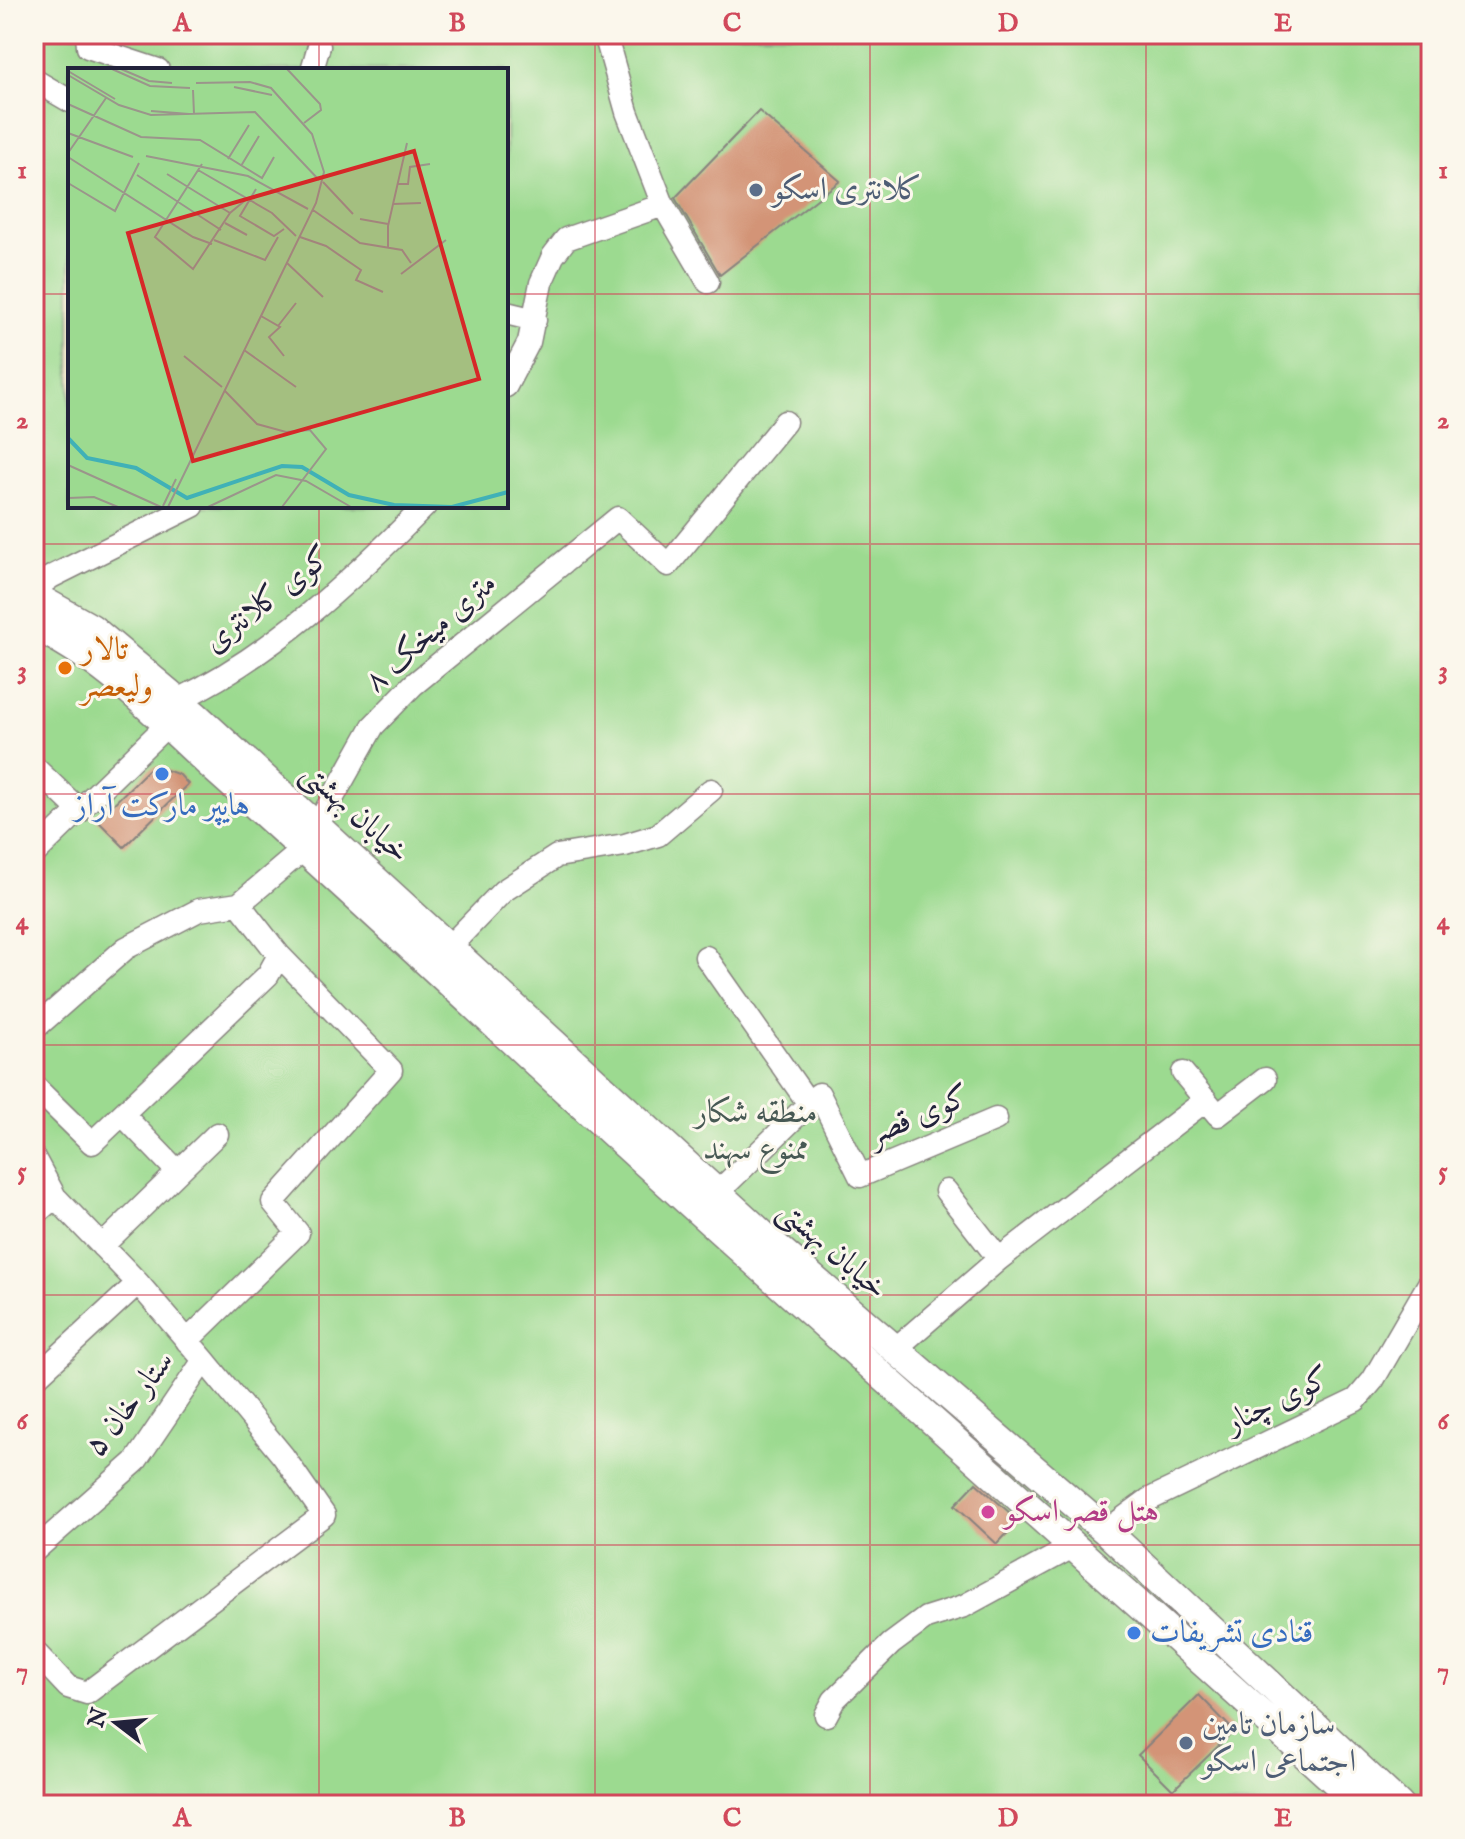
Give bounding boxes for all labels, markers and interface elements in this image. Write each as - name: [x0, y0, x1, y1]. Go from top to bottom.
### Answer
- text: A: [172, 7, 192, 40]
- text: B: [448, 7, 466, 40]
- text: C: [723, 7, 742, 40]
- text: D: [998, 7, 1019, 40]
- text: E: [1274, 7, 1292, 40]
- inset map: [68, 68, 508, 508]
- text: 1: [17, 154, 27, 187]
- text: 1: [1438, 154, 1448, 187]
- place label: کلانتری اسکو: [769, 170, 922, 211]
- marker: کلانتری اسکو: [747, 181, 765, 199]
- text: 2: [16, 404, 28, 437]
- text: 2: [1437, 404, 1449, 437]
- street label: کوی کلانتری: [196, 537, 340, 663]
- street label: ۸ متری میخک: [356, 564, 506, 702]
- place label: تالار ولیعصر: [78, 630, 153, 708]
- text: 3: [17, 654, 27, 687]
- text: 3: [1438, 654, 1448, 687]
- marker: تالار ولیعصر: [56, 659, 74, 677]
- street label: خیابان بهشتی: [292, 753, 418, 873]
- marker: هایپر مارکت آراز: [153, 765, 171, 783]
- place label: هایپر مارکت آراز: [71, 785, 250, 827]
- text: 4: [16, 905, 30, 938]
- text: 4: [1437, 905, 1451, 938]
- street label: کوی قصر: [859, 1076, 976, 1157]
- park label: منطقه شکار ممنوع سهند: [692, 1093, 817, 1175]
- text: 5: [17, 1155, 27, 1188]
- text: 5: [1438, 1155, 1448, 1188]
- street label: خیابان بهشتی: [768, 1191, 896, 1309]
- street label: ستار خان ۵: [76, 1343, 184, 1465]
- street label: کوی چنار: [1216, 1358, 1338, 1445]
- text: 6: [17, 1405, 29, 1438]
- text: 6: [1438, 1405, 1450, 1438]
- place label: هتل قصر اسکو: [1001, 1492, 1159, 1533]
- marker: هتل قصر اسکو: [979, 1503, 997, 1521]
- place label: قنادی تشریفات: [1150, 1613, 1313, 1654]
- marker: قنادی تشریفات: [1125, 1624, 1143, 1642]
- text: 7: [16, 1655, 28, 1688]
- text: 7: [1437, 1655, 1449, 1688]
- north arrow: [76, 1683, 156, 1763]
- text: N: [82, 1705, 115, 1732]
- place label: سازمان تامین اجتماعی اسکو: [1199, 1705, 1356, 1783]
- marker: سازمان تامین اجتماعی اسکو: [1177, 1734, 1195, 1752]
- text: A: [172, 1802, 192, 1835]
- text: B: [448, 1802, 466, 1835]
- text: C: [723, 1802, 742, 1835]
- text: D: [998, 1802, 1019, 1835]
- text: E: [1274, 1802, 1292, 1835]

